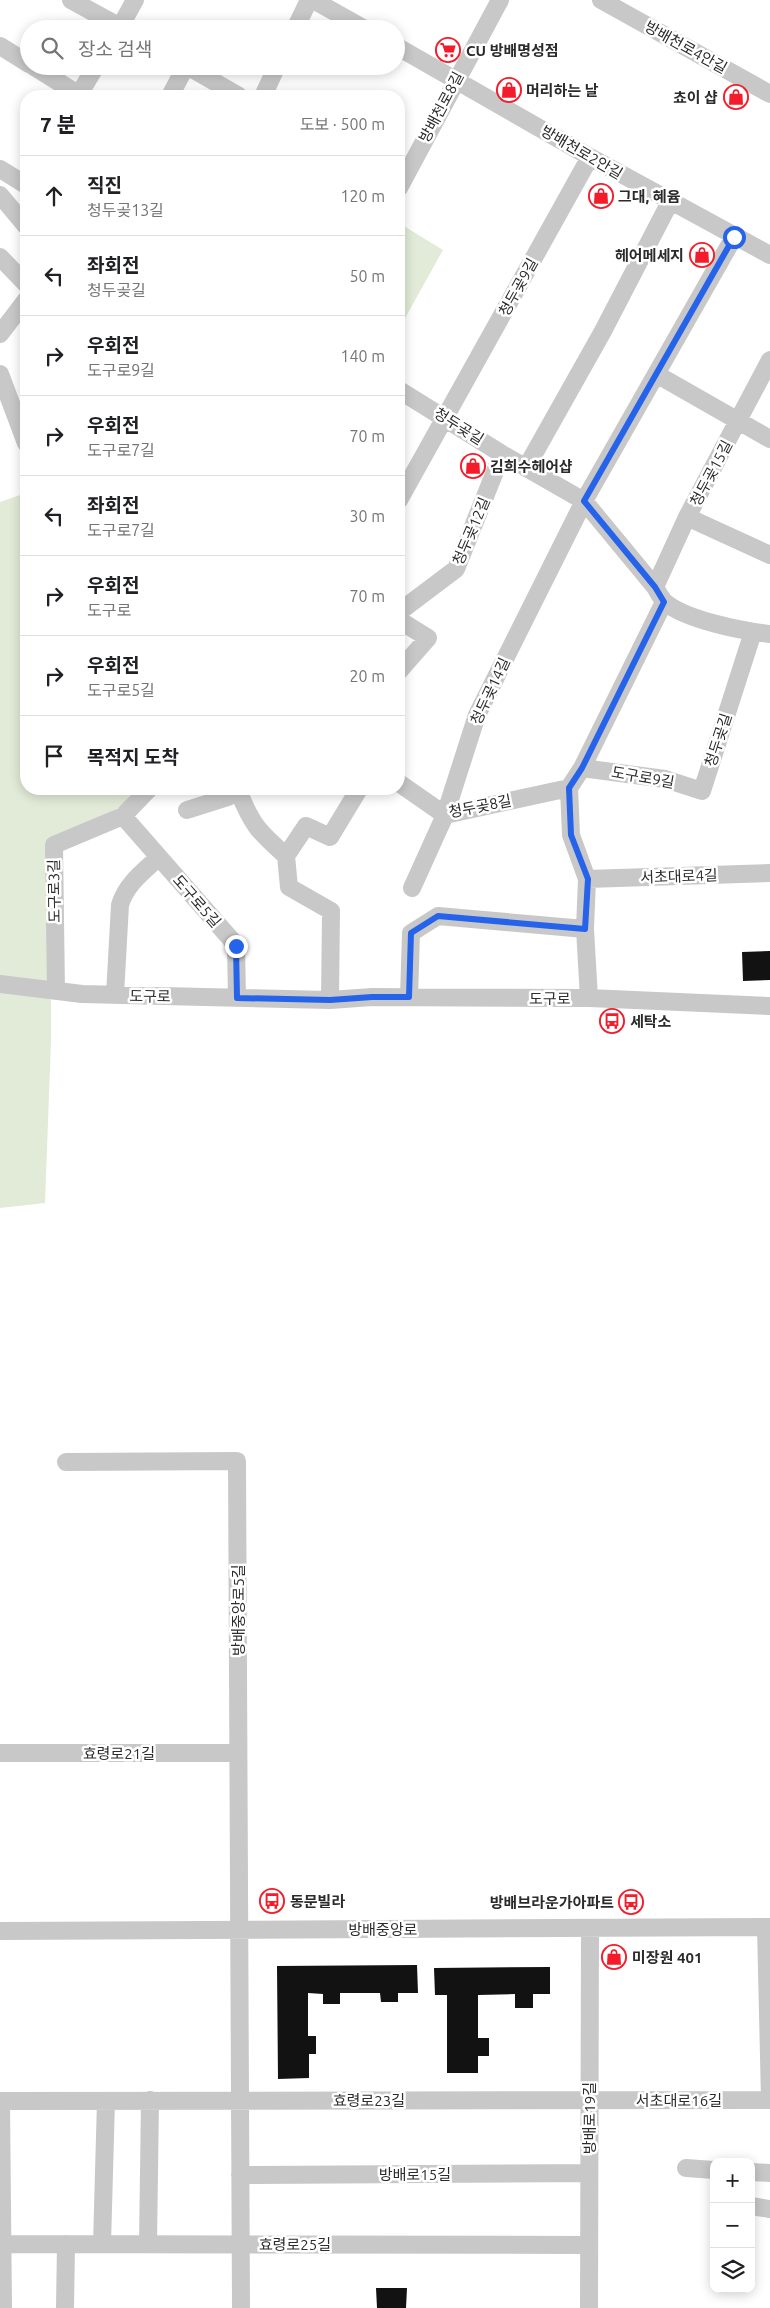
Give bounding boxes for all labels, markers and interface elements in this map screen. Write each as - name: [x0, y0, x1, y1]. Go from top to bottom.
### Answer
- street label: 방배천로4안길: [642, 17, 730, 77]
- search box: [20, 20, 405, 75]
- icon: search: [38, 34, 66, 62]
- supermarket icon: CU 방배명성점: [435, 37, 461, 63]
- text: 장소 검색: [78, 38, 152, 60]
- place label: CU 방배명성점: [466, 42, 559, 59]
- street label: 방배천로8길: [415, 69, 467, 145]
- shop icon: 머리하는 날: [496, 77, 522, 103]
- place label: 머리하는 날: [526, 82, 599, 99]
- shop icon: 쵸이 샵: [723, 84, 749, 110]
- place label: 쵸이 샵: [673, 89, 718, 106]
- text: 7 분: [40, 112, 76, 136]
- text: 도보 · 500 m: [300, 115, 385, 133]
- street label: 방배천로2안길: [538, 122, 626, 182]
- text: 직진: [87, 174, 122, 196]
- icon: ahead: [40, 182, 68, 210]
- shop icon: 그대, 혜윰: [588, 183, 614, 209]
- text: 120 m: [340, 187, 385, 205]
- place label: 그대, 혜윰: [618, 188, 681, 205]
- text: 청두곶13길: [87, 201, 164, 219]
- route start: [723, 226, 746, 249]
- shop icon: 헤어메세지: [689, 242, 715, 268]
- place label: 헤어메세지: [615, 247, 684, 264]
- text: 좌회전: [87, 254, 139, 276]
- street label: 청두곶9길: [495, 255, 541, 319]
- icon: left: [40, 262, 68, 290]
- text: 50 m: [349, 267, 385, 285]
- text: 청두곶길: [87, 281, 146, 299]
- text: 우회전: [87, 334, 139, 356]
- icon: right: [40, 342, 68, 370]
- text: 140 m: [340, 347, 385, 365]
- text: 도구로9길: [87, 361, 155, 379]
- street label: 청두곶길: [431, 404, 487, 448]
- text: 우회전: [87, 414, 139, 436]
- icon: right: [40, 422, 68, 450]
- text: 70 m: [349, 427, 385, 445]
- street label: 청두곶15길: [687, 437, 735, 509]
- text: 도구로7길: [87, 441, 155, 459]
- shop icon: 김희수헤어샵: [460, 453, 486, 479]
- place label: 김희수헤어샵: [490, 458, 573, 475]
- text: 좌회전: [87, 494, 139, 516]
- street label: 청두곶12길: [449, 494, 493, 568]
- icon: left: [40, 502, 68, 530]
- text: 30 m: [349, 507, 385, 525]
- text: 도구로7길: [87, 521, 155, 539]
- text: 우회전: [87, 574, 139, 596]
- icon: right: [40, 582, 68, 610]
- text: 70 m: [349, 587, 385, 605]
- text: 도구로: [87, 601, 131, 619]
- text: 우회전: [87, 654, 139, 676]
- street label: 청두곶14길: [467, 655, 513, 727]
- icon: right: [40, 662, 68, 690]
- text: 20 m: [349, 667, 385, 685]
- text: 도구로5길: [87, 681, 155, 699]
- street label: 청두곶길: [701, 711, 735, 769]
- icon: arrive: [40, 742, 68, 770]
- text: 목적지 도착: [87, 746, 179, 768]
- street label: 도구로9길: [610, 763, 676, 791]
- street label: 청두곶8길: [447, 792, 513, 820]
- street label: 도구로3길: [45, 859, 63, 923]
- street label: 서초대로4길: [640, 866, 718, 886]
- street label: 도구로5길: [170, 871, 224, 931]
- route end: [225, 935, 248, 958]
- street label: 도구로: [129, 987, 171, 1005]
- street label: 도구로: [529, 990, 571, 1007]
- bus stop icon: 세탁소: [599, 1008, 625, 1034]
- place label: 세탁소: [630, 1013, 672, 1030]
- street label: 방배중앙로5길: [230, 1564, 247, 1656]
- street label: 효령로21길: [83, 1745, 155, 1762]
- bus stop icon: 동문빌라: [259, 1888, 285, 1914]
- bus stop icon: 방배브라운가아파트: [618, 1889, 644, 1915]
- place label: 동문빌라: [290, 1893, 345, 1910]
- place label: 방배브라운가아파트: [490, 1894, 614, 1911]
- street label: 방배중앙로: [348, 1921, 418, 1938]
- shop icon: 미장원 401: [601, 1944, 627, 1970]
- place label: 미장원 401: [632, 1949, 702, 1966]
- street label: 방배로19길: [581, 2082, 598, 2154]
- street label: 효령로23길: [333, 2092, 405, 2109]
- street label: 서초대로16길: [636, 2092, 722, 2109]
- map controls: [710, 2158, 755, 2293]
- button: +: [710, 2158, 755, 2203]
- street label: 방배로15길: [379, 2166, 451, 2183]
- button: −: [710, 2203, 755, 2248]
- street label: 효령로25길: [259, 2236, 331, 2253]
- button: layers: [710, 2248, 755, 2293]

